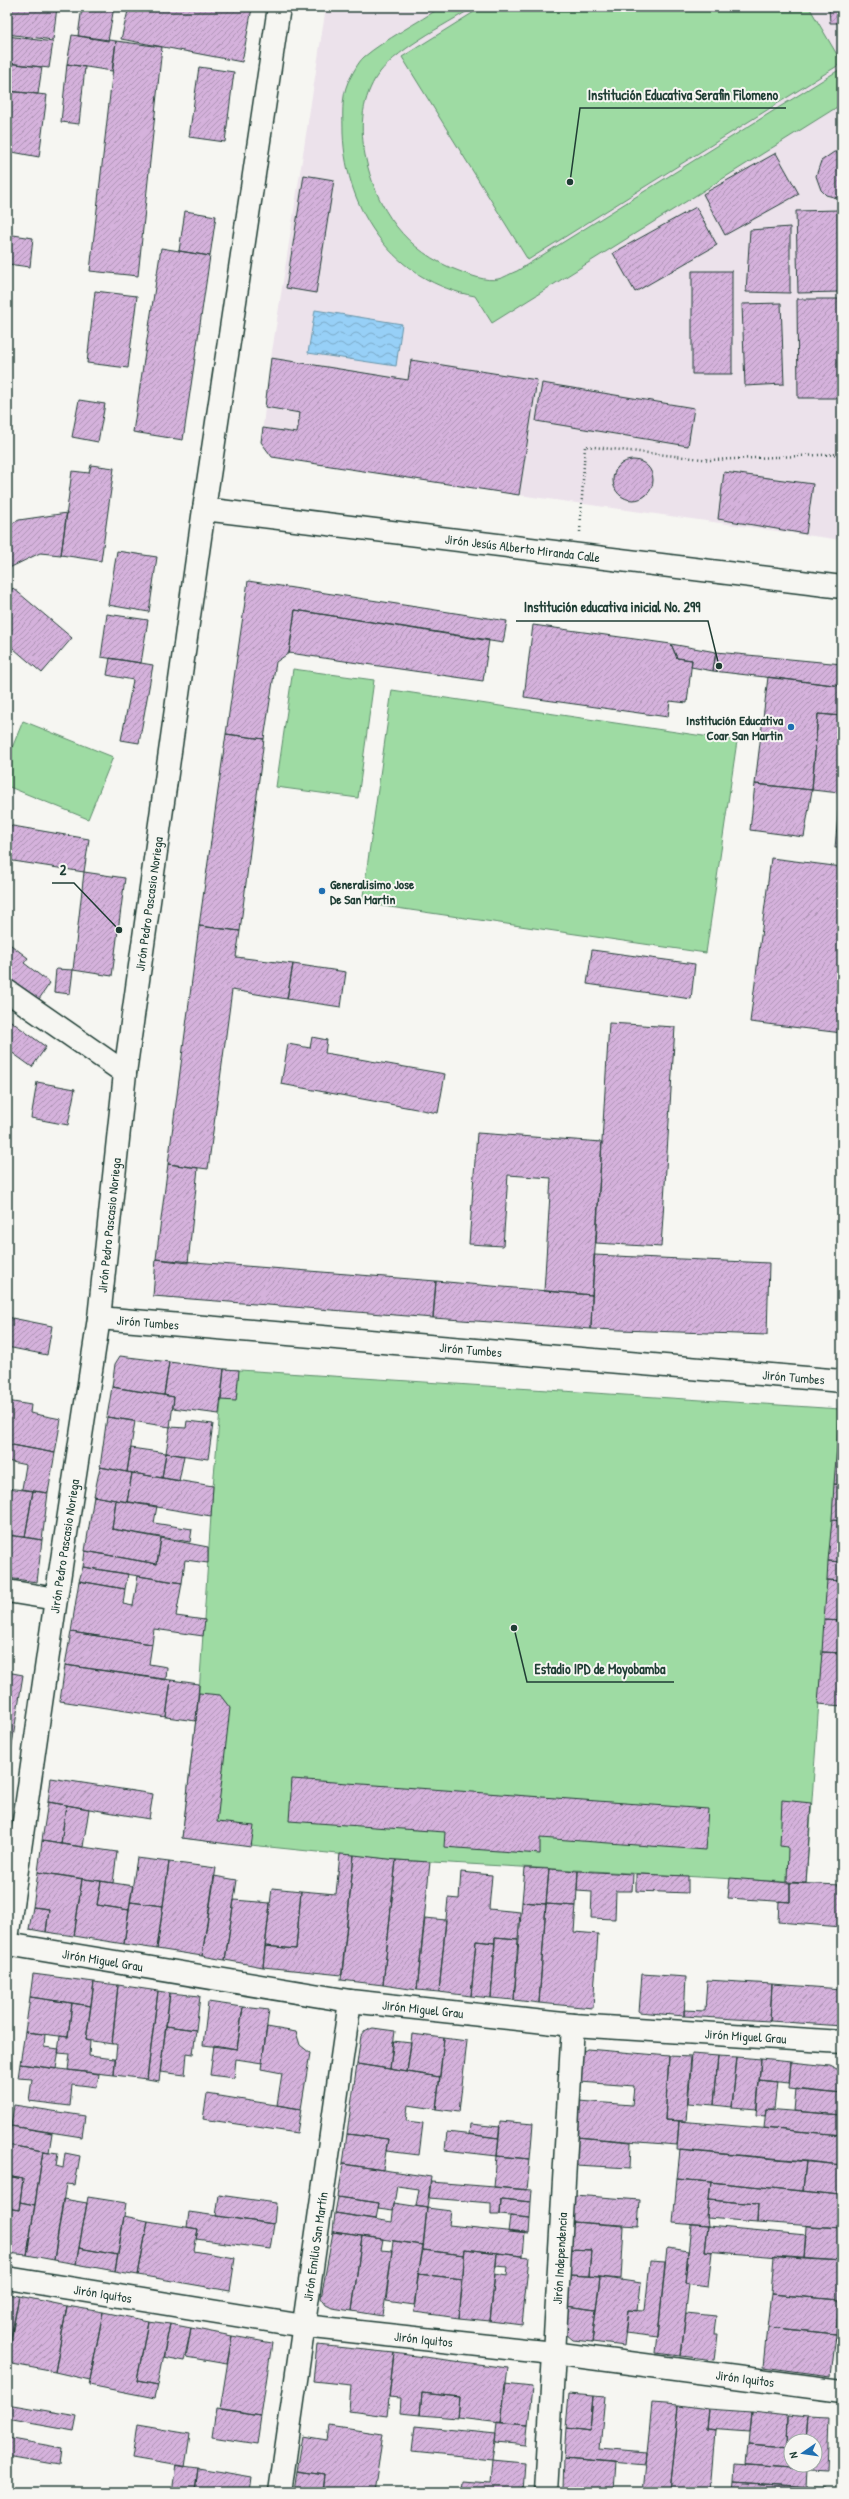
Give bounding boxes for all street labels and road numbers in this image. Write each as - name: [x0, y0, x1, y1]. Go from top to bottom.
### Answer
- street label: Jirón Jesús Alberto Miranda Calle: [444, 530, 601, 566]
- street label: Jirón Pedro Pascasio Noriega: [130, 835, 167, 972]
- street label: Jirón Pedro Pascasio Noriega: [93, 1157, 125, 1294]
- street label: Jirón Tumbes: [116, 1311, 180, 1334]
- street label: Jirón Tumbes: [439, 1338, 503, 1361]
- street label: Jirón Tumbes: [762, 1365, 825, 1389]
- street label: Jirón Pedro Pascasio Noriega: [45, 1478, 83, 1614]
- street label: Jirón Miguel Grau: [61, 1944, 145, 1975]
- street label: Jirón Miguel Grau: [381, 1996, 465, 2022]
- street label: Jirón Miguel Grau: [704, 2024, 787, 2047]
- street label: Jirón Emilio San Martín: [298, 2191, 332, 2302]
- street label: Jirón Independencia: [548, 2212, 571, 2305]
- street label: Jirón Iquitos: [72, 2280, 133, 2307]
- street label: Jirón Iquitos: [393, 2327, 454, 2351]
- street label: Jirón Iquitos: [715, 2365, 775, 2391]

